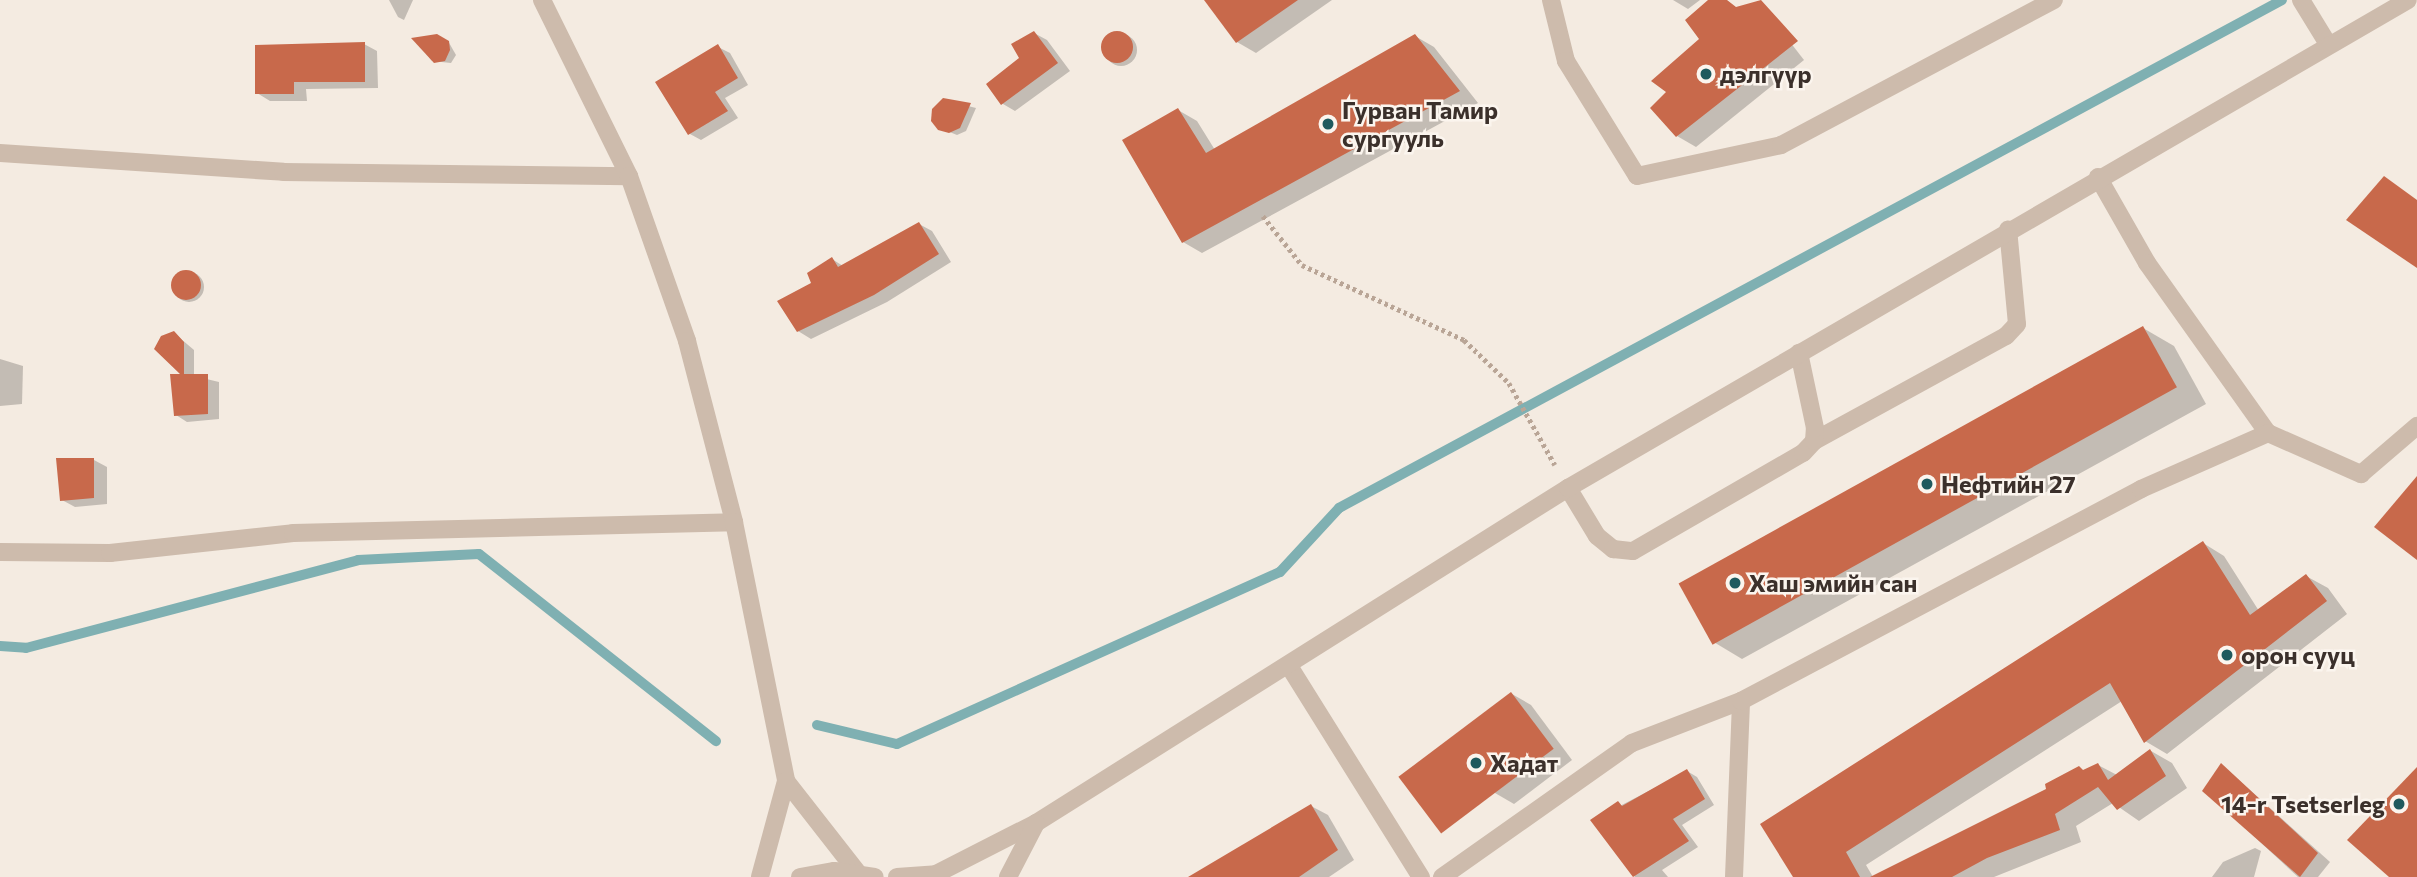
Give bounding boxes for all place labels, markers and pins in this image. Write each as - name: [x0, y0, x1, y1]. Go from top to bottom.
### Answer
- place label: дэлгүүр: [1720, 60, 1812, 88]
- marker: дэлгүүр: [1698, 66, 1714, 82]
- place label: Гурван Тамир сургууль: [1342, 96, 1498, 152]
- marker: Гурван Тамир сургууль: [1320, 116, 1336, 132]
- place label: Нефтийн 27: [1941, 470, 2076, 498]
- marker: Нефтийн 27: [1919, 476, 1935, 492]
- place label: Хаш эмийн сан: [1749, 569, 1917, 597]
- marker: Хаш эмийн сан: [1727, 575, 1743, 591]
- place label: орон сууц: [2241, 641, 2355, 669]
- marker: орон сууц: [2219, 647, 2235, 663]
- place label: Хадат: [1490, 749, 1558, 777]
- marker: Хадат: [1468, 755, 1484, 771]
- place label: 14-r Tsetserleg: [2221, 790, 2385, 818]
- marker: 14-r Tsetserleg: [2391, 796, 2407, 812]

